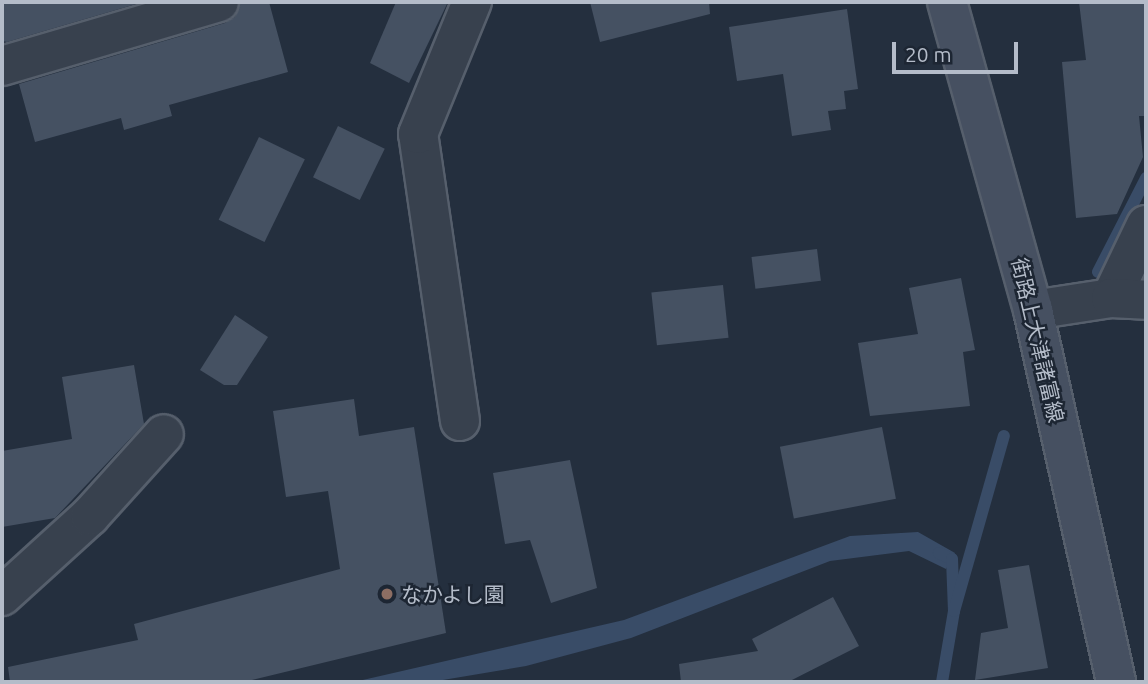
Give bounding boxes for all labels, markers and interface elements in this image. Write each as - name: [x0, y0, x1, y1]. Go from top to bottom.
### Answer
- scale bar: [896, 28, 1022, 72]
- text: 20 m: [905, 42, 952, 66]
- street label: 街路上大津諸富線: [1007, 255, 1069, 425]
- place label: なかよし園: [401, 581, 506, 607]
- marker: なかよし園: [379, 586, 395, 602]

